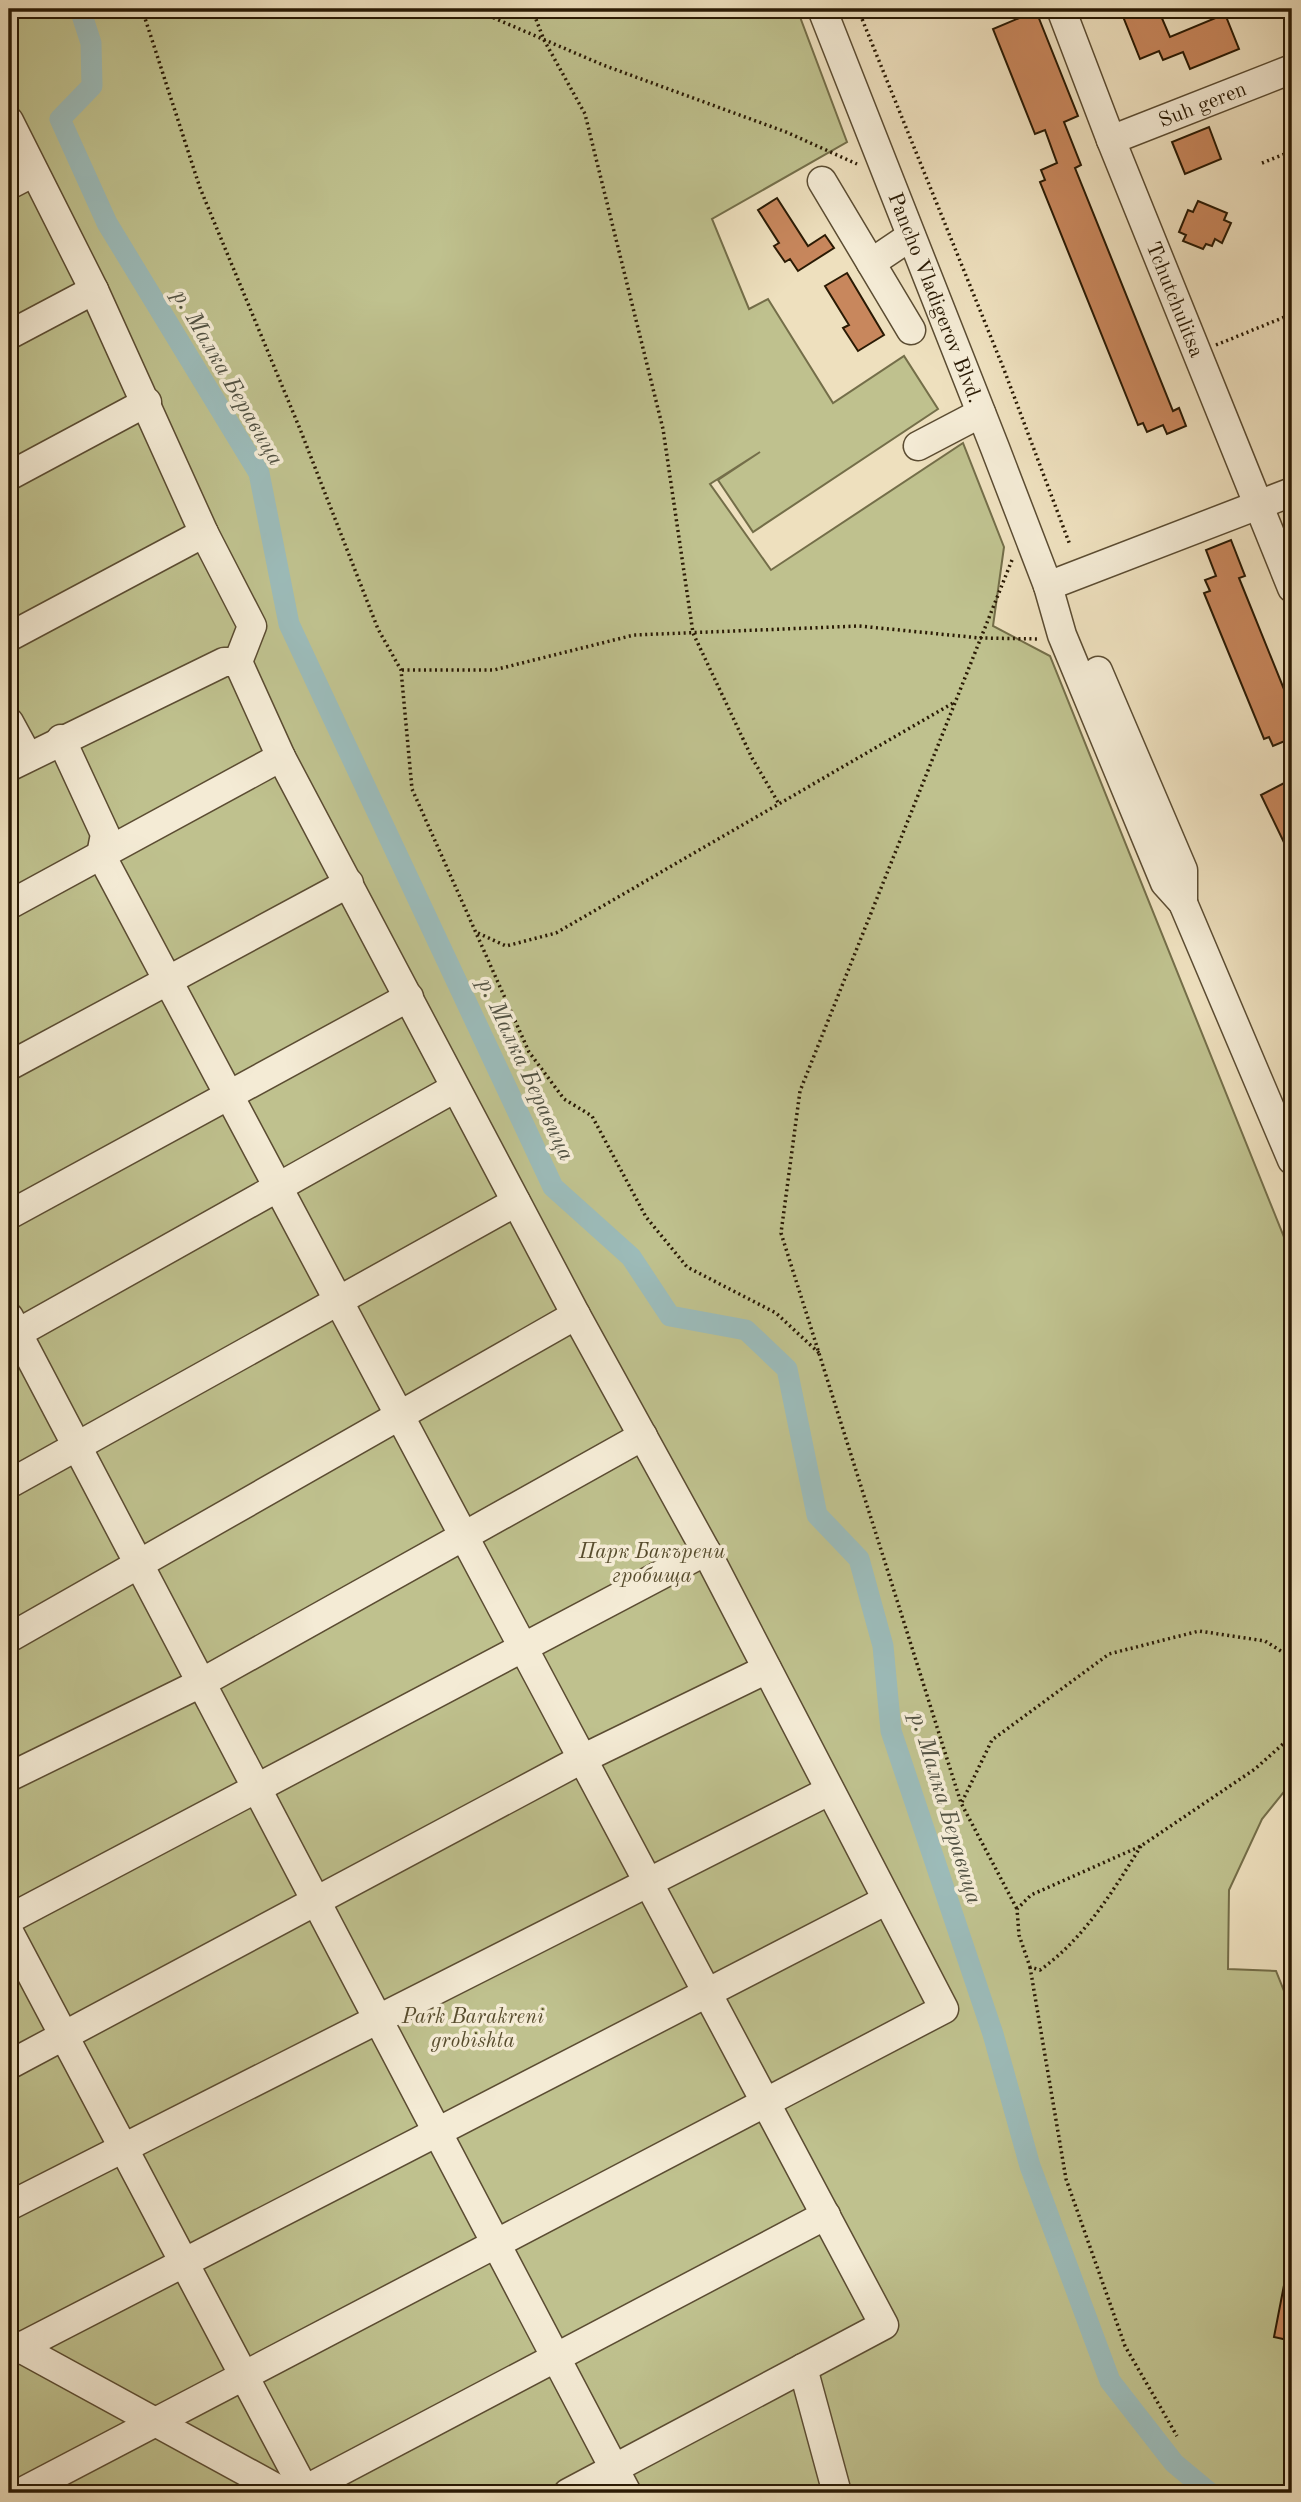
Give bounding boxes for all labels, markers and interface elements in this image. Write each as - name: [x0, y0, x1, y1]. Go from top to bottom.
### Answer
- street label: Suh geren: [1156, 79, 1250, 132]
- street label: Pancho Vladigerov Blvd.: [883, 190, 985, 406]
- street label: Tchutchulitsa: [1141, 239, 1207, 361]
- water label: р. Малка Беравица: [166, 284, 287, 470]
- water label: р. Малка Беравица: [471, 973, 578, 1165]
- park label: Парк Бакърени гробища: [578, 1542, 725, 1587]
- water label: р. Малка Беравица: [904, 1708, 986, 1907]
- park label: Park Barakreni grobishta: [401, 2007, 544, 2052]

